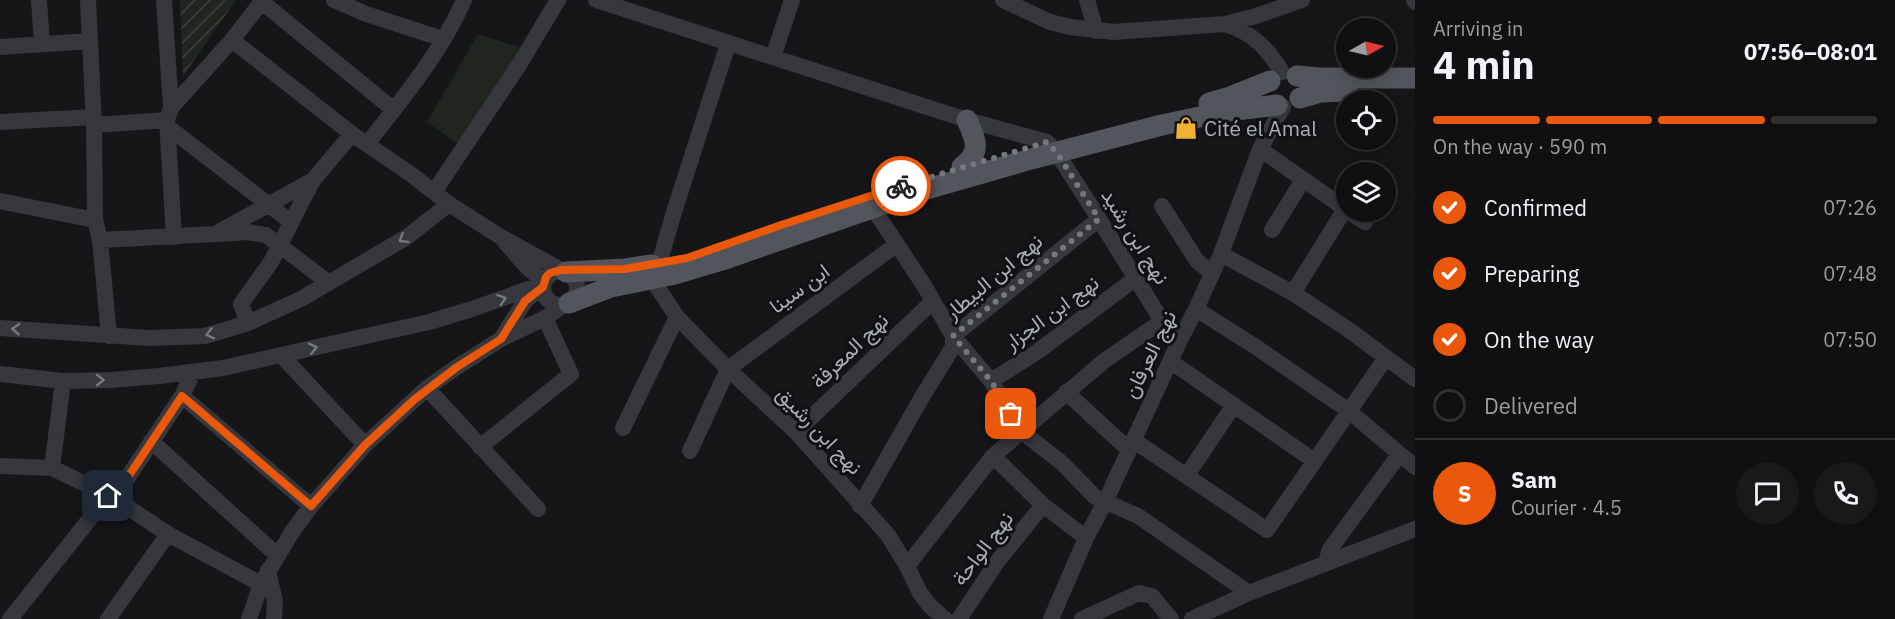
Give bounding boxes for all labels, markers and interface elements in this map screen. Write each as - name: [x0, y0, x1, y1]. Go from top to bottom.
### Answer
- text: Arriving in: [1433, 15, 1523, 42]
- north arrow: [1336, 18, 1396, 78]
- map controls: [1336, 18, 1396, 222]
- text: 07:56–08:01: [1744, 37, 1877, 66]
- text: 4 min: [1433, 39, 1535, 90]
- button: locate: [1336, 90, 1396, 150]
- place label: Cité el Amal: [1204, 114, 1317, 142]
- shop icon: Cité el Amal: [1173, 115, 1199, 141]
- text: On the way · 590 m: [1433, 133, 1607, 160]
- courier: [871, 156, 931, 216]
- button: layers: [1336, 162, 1396, 222]
- icon: bike: [885, 170, 918, 203]
- street label: نهج ابن رشيد: [1095, 183, 1176, 290]
- icon: check: [1433, 191, 1466, 224]
- text: Confirmed: [1484, 193, 1587, 222]
- text: 07:26: [1823, 194, 1877, 221]
- street label: نهج ابن البيطار: [937, 227, 1048, 327]
- one-way arrow: [398, 232, 409, 243]
- street label: ابن سينا: [763, 257, 835, 319]
- icon: check: [1433, 257, 1466, 290]
- text: Preparing: [1484, 259, 1579, 288]
- text: 07:48: [1823, 260, 1877, 287]
- street label: نهج ابن الجزار: [997, 268, 1105, 357]
- one-way arrow: [496, 293, 507, 306]
- street label: نهج العرفان: [1116, 305, 1183, 403]
- street label: نهج المعرفة: [804, 306, 895, 395]
- one-way arrow: [11, 323, 20, 336]
- icon: check: [1433, 323, 1466, 356]
- text: On the way: [1484, 325, 1594, 354]
- text: 07:50: [1823, 326, 1877, 353]
- one-way arrow: [205, 327, 215, 340]
- one-way arrow: [308, 342, 318, 355]
- one-way arrow: [96, 374, 105, 387]
- street label: نهج ابن رشيق: [770, 380, 869, 481]
- pin: [985, 388, 1036, 439]
- text: Delivered: [1484, 391, 1578, 420]
- icon: bag: [994, 397, 1027, 430]
- button: chat: [1736, 462, 1799, 525]
- button: phone: [1814, 462, 1877, 525]
- text: Sam: [1511, 465, 1557, 494]
- pin: [82, 470, 133, 521]
- icon: home: [91, 479, 124, 512]
- text: S: [1458, 479, 1471, 508]
- text: Courier · 4.5: [1511, 494, 1622, 521]
- street label: نهج الواحة: [945, 505, 1020, 591]

